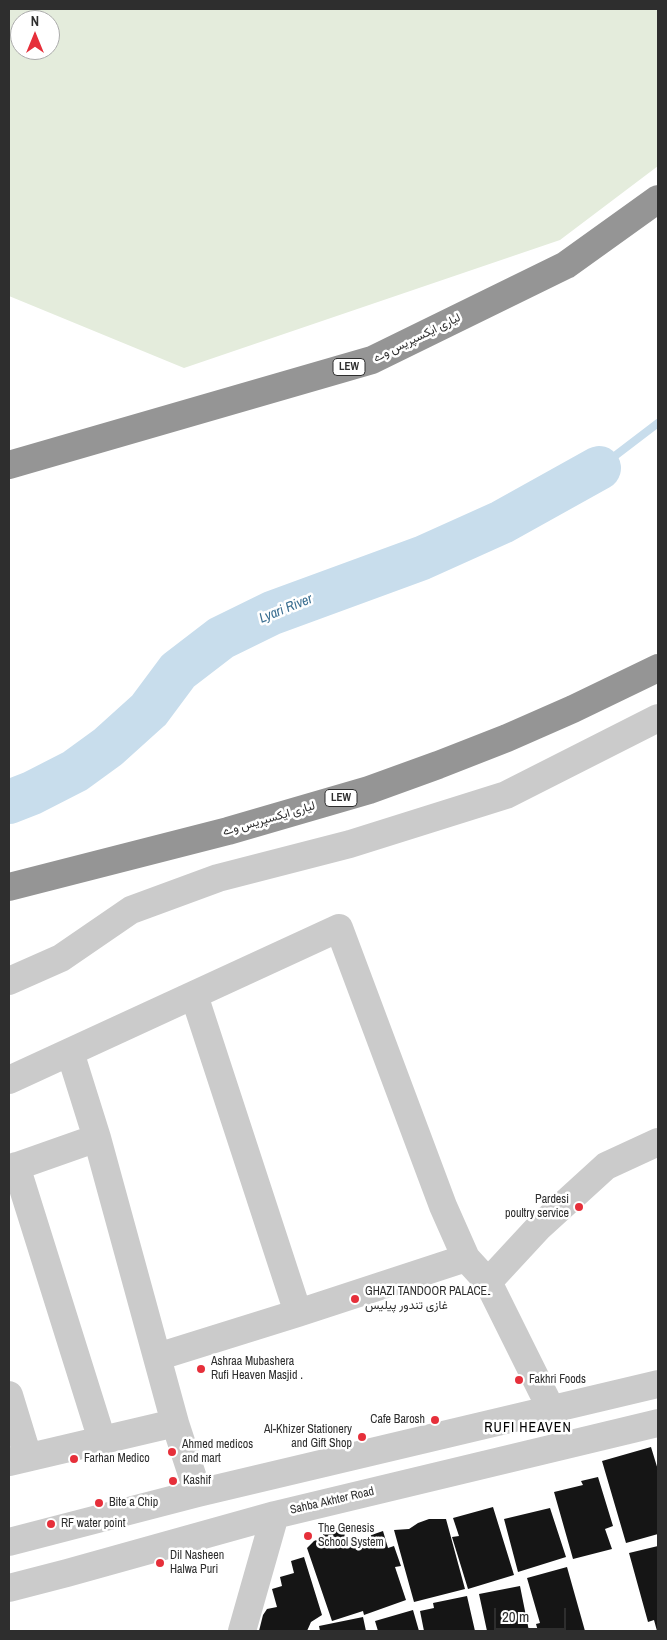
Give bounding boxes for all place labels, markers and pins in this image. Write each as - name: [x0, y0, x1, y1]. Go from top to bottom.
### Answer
- place label: Pardesi poultry service: [505, 1193, 569, 1221]
- marker: Pardesi poultry service: [573, 1201, 585, 1213]
- place label: GHAZI TANDOOR PALACE۔ غازی تندور پیلیس: [365, 1285, 491, 1313]
- marker: GHAZI TANDOOR PALACE۔ غازی تندور پیلیس: [349, 1293, 361, 1305]
- place label: Ashraa Mubashera Rufi Heaven Masjid .: [211, 1355, 303, 1383]
- marker: Ashraa Mubashera Rufi Heaven Masjid .: [195, 1363, 207, 1375]
- place label: Fakhri Foods: [529, 1373, 586, 1387]
- marker: Fakhri Foods: [513, 1374, 525, 1386]
- place label: Cafe Barosh: [370, 1413, 425, 1427]
- marker: Cafe Barosh: [429, 1414, 441, 1426]
- place label: Al-Khizer Stationery and Gift Shop: [264, 1423, 352, 1451]
- marker: Al-Khizer Stationery and Gift Shop: [356, 1431, 368, 1443]
- place label: Ahmed medicos and mart: [182, 1438, 253, 1466]
- marker: Ahmed medicos and mart: [166, 1446, 178, 1458]
- place label: Farhan Medico: [84, 1452, 150, 1466]
- marker: Farhan Medico: [68, 1453, 80, 1465]
- place label: Kashif: [183, 1474, 211, 1488]
- marker: Kashif: [167, 1475, 179, 1487]
- place label: Bite a Chip: [109, 1496, 158, 1510]
- marker: Bite a Chip: [93, 1497, 105, 1509]
- place label: RF water point: [61, 1517, 126, 1531]
- marker: RF water point: [45, 1518, 57, 1530]
- place label: The Genesis School System: [318, 1522, 384, 1550]
- marker: The Genesis School System: [302, 1530, 314, 1542]
- place label: Dil Nasheen Halwa Puri: [170, 1549, 224, 1577]
- marker: Dil Nasheen Halwa Puri: [154, 1557, 166, 1569]

